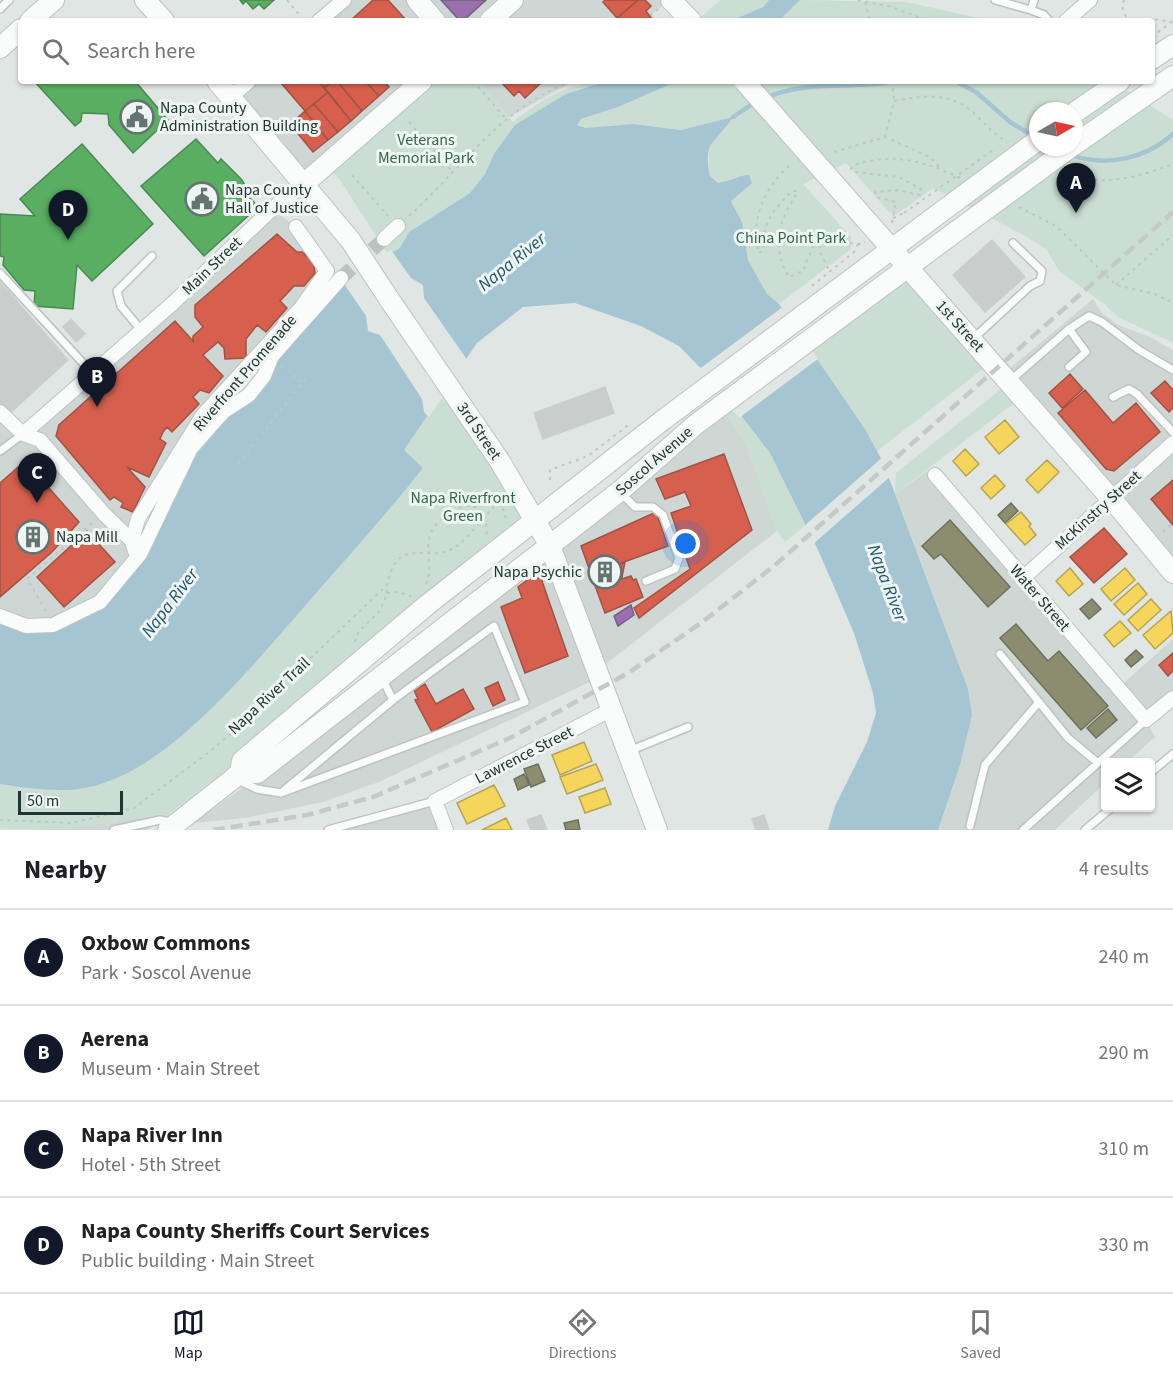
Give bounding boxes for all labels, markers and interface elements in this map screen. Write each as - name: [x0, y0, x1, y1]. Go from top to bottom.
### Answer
- search box: [18, 18, 1155, 84]
- icon: search: [39, 35, 72, 68]
- text: Search here: [87, 35, 195, 67]
- place label: Napa County Administration Building: [160, 97, 318, 137]
- public building icon: Napa County Administration Building: [119, 99, 155, 135]
- north arrow: [1029, 102, 1083, 156]
- park label: Veterans Memorial Park: [378, 129, 474, 169]
- pin: A: [1056, 164, 1096, 213]
- place label: Napa County Hall of Justice: [225, 179, 318, 219]
- public building icon: Napa County Hall of Justice: [184, 181, 220, 217]
- pin: D: [48, 190, 88, 240]
- water label: Napa River: [473, 226, 552, 297]
- park label: China Point Park: [736, 227, 846, 249]
- street label: Main Street: [177, 231, 247, 300]
- street label: 1st Street: [931, 295, 990, 357]
- street label: Riverfront Promenade: [188, 310, 302, 436]
- pin: B: [78, 358, 116, 407]
- street label: 3rd Street: [452, 398, 507, 465]
- street label: Soscol Avenue: [611, 421, 698, 501]
- pin: C: [18, 454, 57, 503]
- street label: McKinstry Street: [1050, 465, 1146, 555]
- park label: Napa Riverfront Green: [410, 487, 516, 527]
- building icon: Napa Mill: [15, 519, 51, 555]
- place label: Napa Mill: [56, 526, 118, 548]
- your location: [671, 529, 700, 558]
- water label: Napa River: [861, 541, 913, 626]
- building icon: Napa Psychic: [587, 554, 623, 590]
- street label: Water Street: [1005, 560, 1076, 637]
- place label: Napa Psychic: [493, 561, 582, 583]
- water label: Napa River: [136, 563, 205, 643]
- street label: Napa River Trail: [223, 652, 315, 740]
- street label: Lawrence Street: [471, 721, 577, 789]
- map controls: [1101, 758, 1155, 812]
- button: layers: [1101, 758, 1155, 812]
- scale bar: [18, 788, 123, 816]
- text: 50 m: [27, 790, 59, 812]
- text: Nearby: [24, 851, 107, 888]
- text: 4 results: [1079, 855, 1149, 883]
- text: Oxbow Commons: [81, 927, 250, 959]
- text: A: [38, 943, 49, 971]
- text: 240 m: [1099, 943, 1149, 971]
- text: Park · Soscol Avenue: [81, 959, 252, 987]
- text: Aerena: [81, 1023, 149, 1055]
- text: B: [37, 1039, 50, 1067]
- text: 290 m: [1099, 1039, 1149, 1067]
- text: Museum · Main Street: [81, 1055, 260, 1083]
- text: Napa River Inn: [81, 1119, 223, 1151]
- text: C: [38, 1135, 49, 1163]
- text: 310 m: [1099, 1135, 1149, 1163]
- text: Hotel · 5th Street: [81, 1151, 221, 1179]
- text: Napa County Sheriffs Court Services: [81, 1215, 429, 1247]
- text: D: [37, 1231, 50, 1259]
- text: 330 m: [1099, 1231, 1149, 1259]
- text: Public building · Main Street: [81, 1247, 314, 1275]
- tab: Map: [172, 1306, 205, 1364]
- tab: Directions: [549, 1306, 616, 1364]
- tab: Saved: [960, 1306, 1001, 1364]

